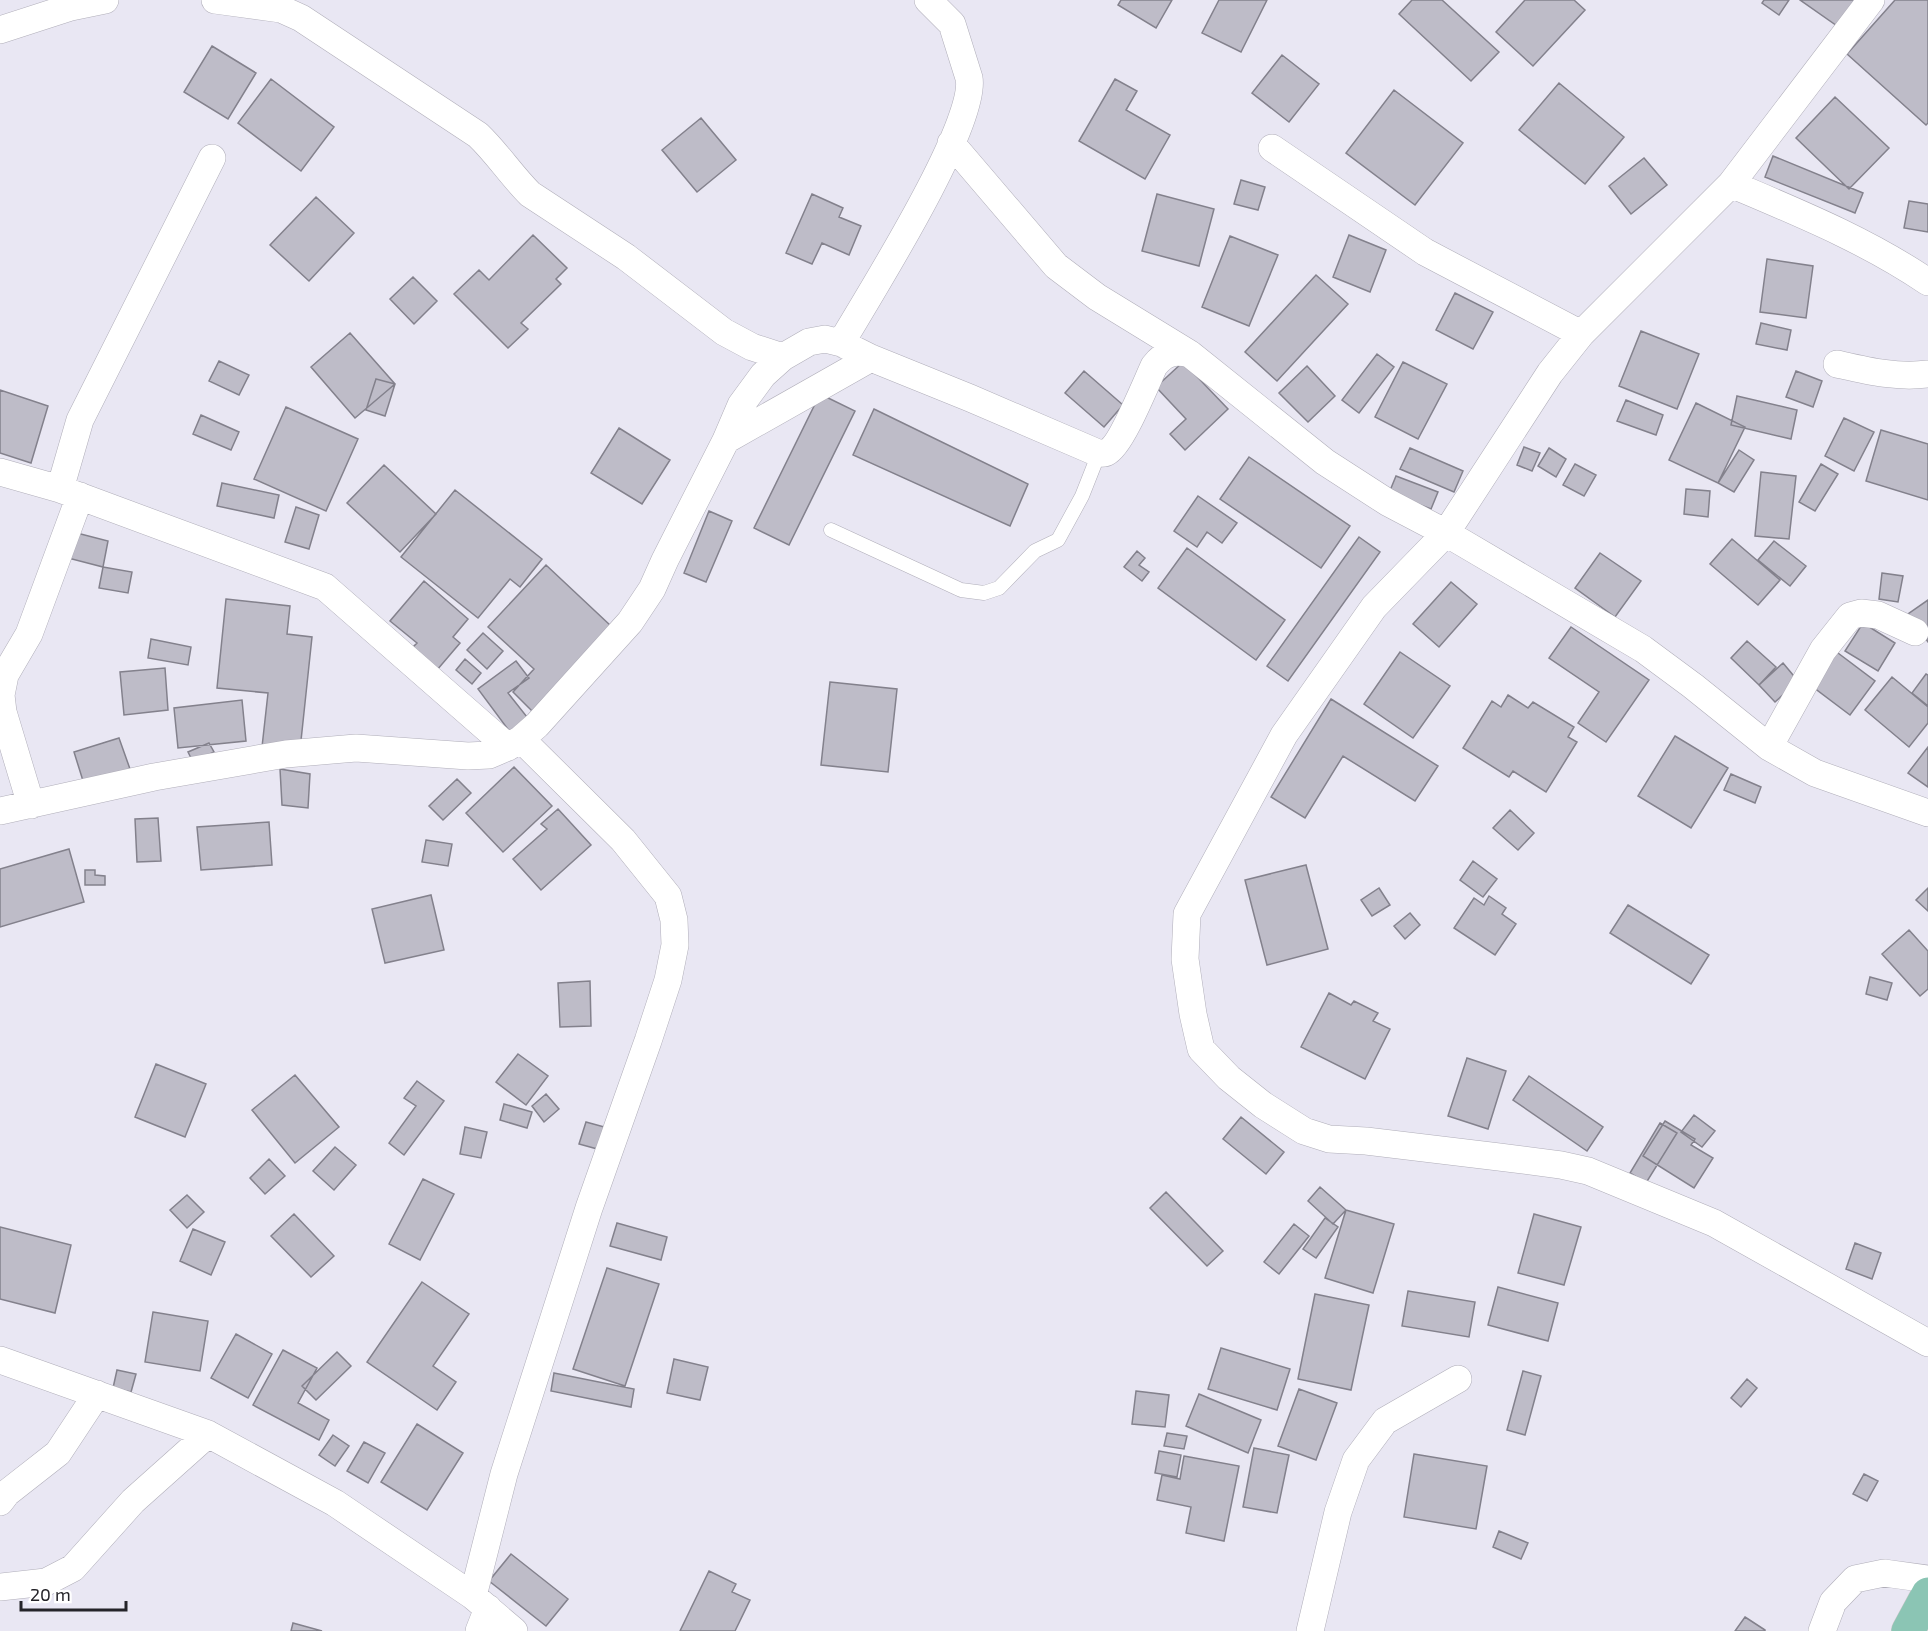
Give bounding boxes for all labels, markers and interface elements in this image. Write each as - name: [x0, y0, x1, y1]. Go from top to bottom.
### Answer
- scale bar: [21, 1574, 126, 1612]
- text: 20 m: [30, 1583, 71, 1605]

